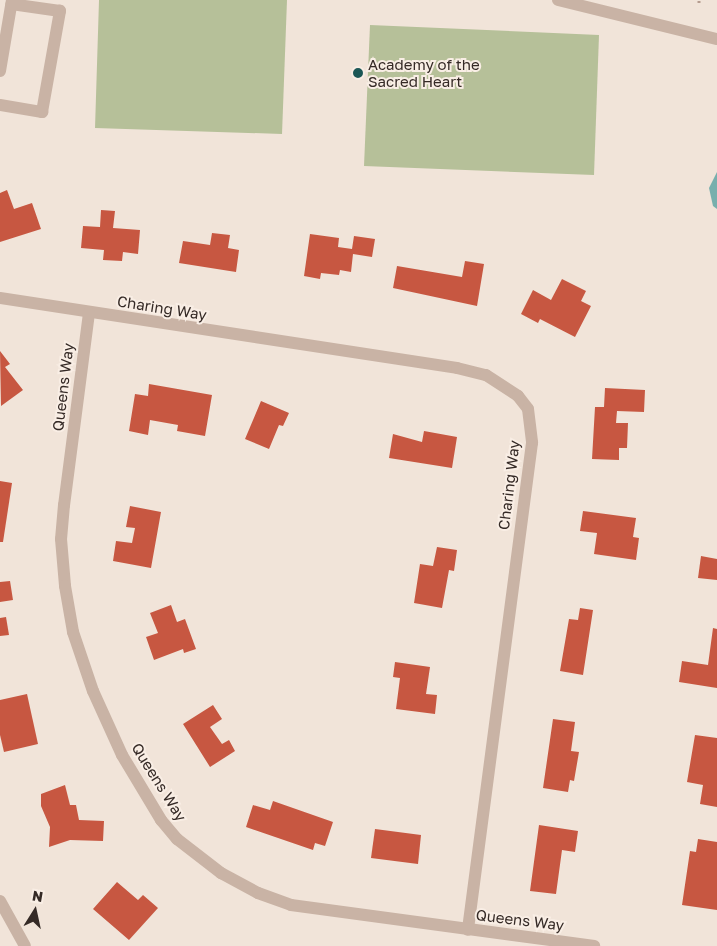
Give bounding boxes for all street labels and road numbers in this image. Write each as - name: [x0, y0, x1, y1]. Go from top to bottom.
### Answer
- street label: Charing Way: [116, 292, 208, 324]
- street label: Queens Way: [49, 342, 77, 432]
- street label: Charing Way: [495, 439, 523, 531]
- street label: Queens Way: [128, 740, 190, 824]
- street label: Queens Way: [475, 906, 565, 934]

